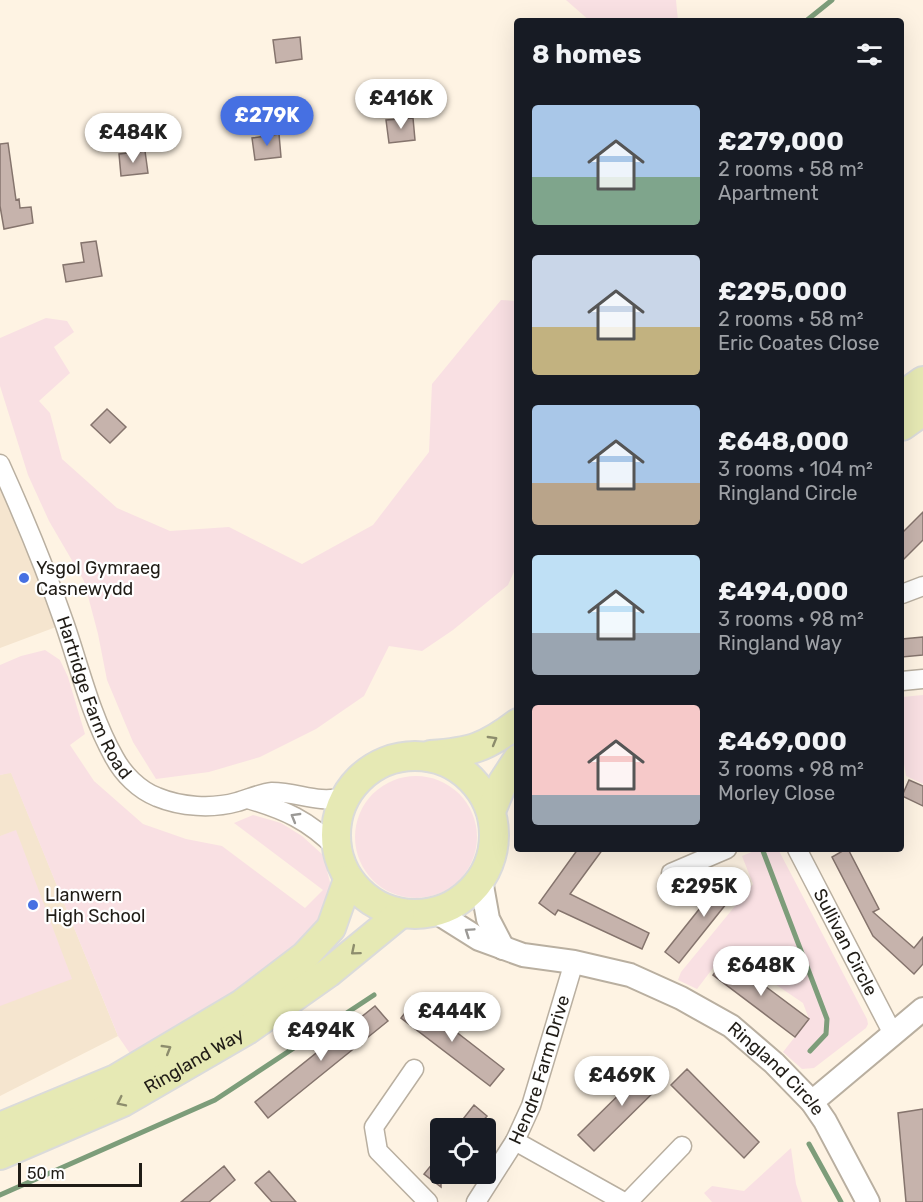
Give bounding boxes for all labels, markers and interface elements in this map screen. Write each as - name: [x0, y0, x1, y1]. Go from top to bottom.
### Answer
- icon: filters: [853, 38, 886, 71]
- text: 8 homes: [532, 39, 642, 70]
- pin: £416K: [359, 79, 443, 130]
- text: £416K: [369, 86, 433, 110]
- pin: £279K: [225, 96, 309, 147]
- text: £279K: [235, 103, 299, 127]
- pin: £484K: [91, 113, 175, 164]
- text: £484K: [99, 120, 167, 144]
- text: £279,000: [718, 126, 844, 157]
- icon: home: [580, 129, 652, 201]
- text: 2 rooms · 58 m²: [718, 157, 864, 181]
- text: Apartment: [718, 181, 819, 205]
- text: £295,000: [718, 276, 847, 307]
- icon: home: [580, 279, 652, 351]
- text: 2 rooms · 58 m²: [718, 307, 864, 331]
- text: Eric Coates Close: [718, 331, 879, 355]
- text: £648,000: [718, 426, 849, 457]
- icon: home: [580, 429, 652, 501]
- text: 3 rooms · 104 m²: [718, 457, 873, 481]
- text: Ringland Circle: [718, 481, 858, 505]
- place label: Ysgol Gymraeg Casnewydd: [36, 557, 161, 600]
- marker: Ysgol Gymraeg Casnewydd: [17, 571, 31, 585]
- text: £494,000: [718, 576, 849, 607]
- icon: home: [580, 579, 652, 651]
- text: 3 rooms · 98 m²: [718, 607, 864, 631]
- street label: Hartridge Farm Road: [52, 613, 136, 784]
- text: Ringland Way: [718, 631, 842, 655]
- text: £469,000: [718, 726, 847, 757]
- icon: home: [580, 729, 652, 801]
- one-way arrow: [486, 736, 497, 747]
- text: 3 rooms · 98 m²: [718, 757, 864, 781]
- text: Morley Close: [718, 781, 835, 805]
- one-way arrow: [291, 813, 301, 824]
- pin: £295K: [662, 867, 746, 918]
- text: £295K: [671, 874, 737, 898]
- place label: Llanwern High School: [45, 884, 145, 927]
- street label: Sullivan Circle: [809, 885, 882, 999]
- marker: Llanwern High School: [26, 898, 40, 912]
- one-way arrow: [464, 928, 475, 939]
- one-way arrow: [351, 944, 362, 955]
- pin: £648K: [719, 946, 803, 997]
- text: £648K: [727, 953, 795, 977]
- pin: £444K: [410, 992, 494, 1043]
- street label: Hendre Farm Drive: [504, 992, 575, 1148]
- text: £444K: [418, 999, 486, 1023]
- pin: £494K: [279, 1011, 363, 1062]
- street label: Ringland Circle: [723, 1017, 829, 1120]
- text: £494K: [287, 1018, 355, 1042]
- street label: Ringland Way: [140, 1023, 248, 1098]
- one-way arrow: [161, 1044, 171, 1056]
- pin: £469K: [580, 1056, 664, 1107]
- text: £469K: [588, 1063, 656, 1087]
- one-way arrow: [116, 1095, 127, 1107]
- map controls: [430, 1118, 496, 1184]
- button: locate: [430, 1118, 496, 1184]
- scale bar: [18, 1160, 142, 1188]
- text: 50 m: [27, 1164, 65, 1183]

